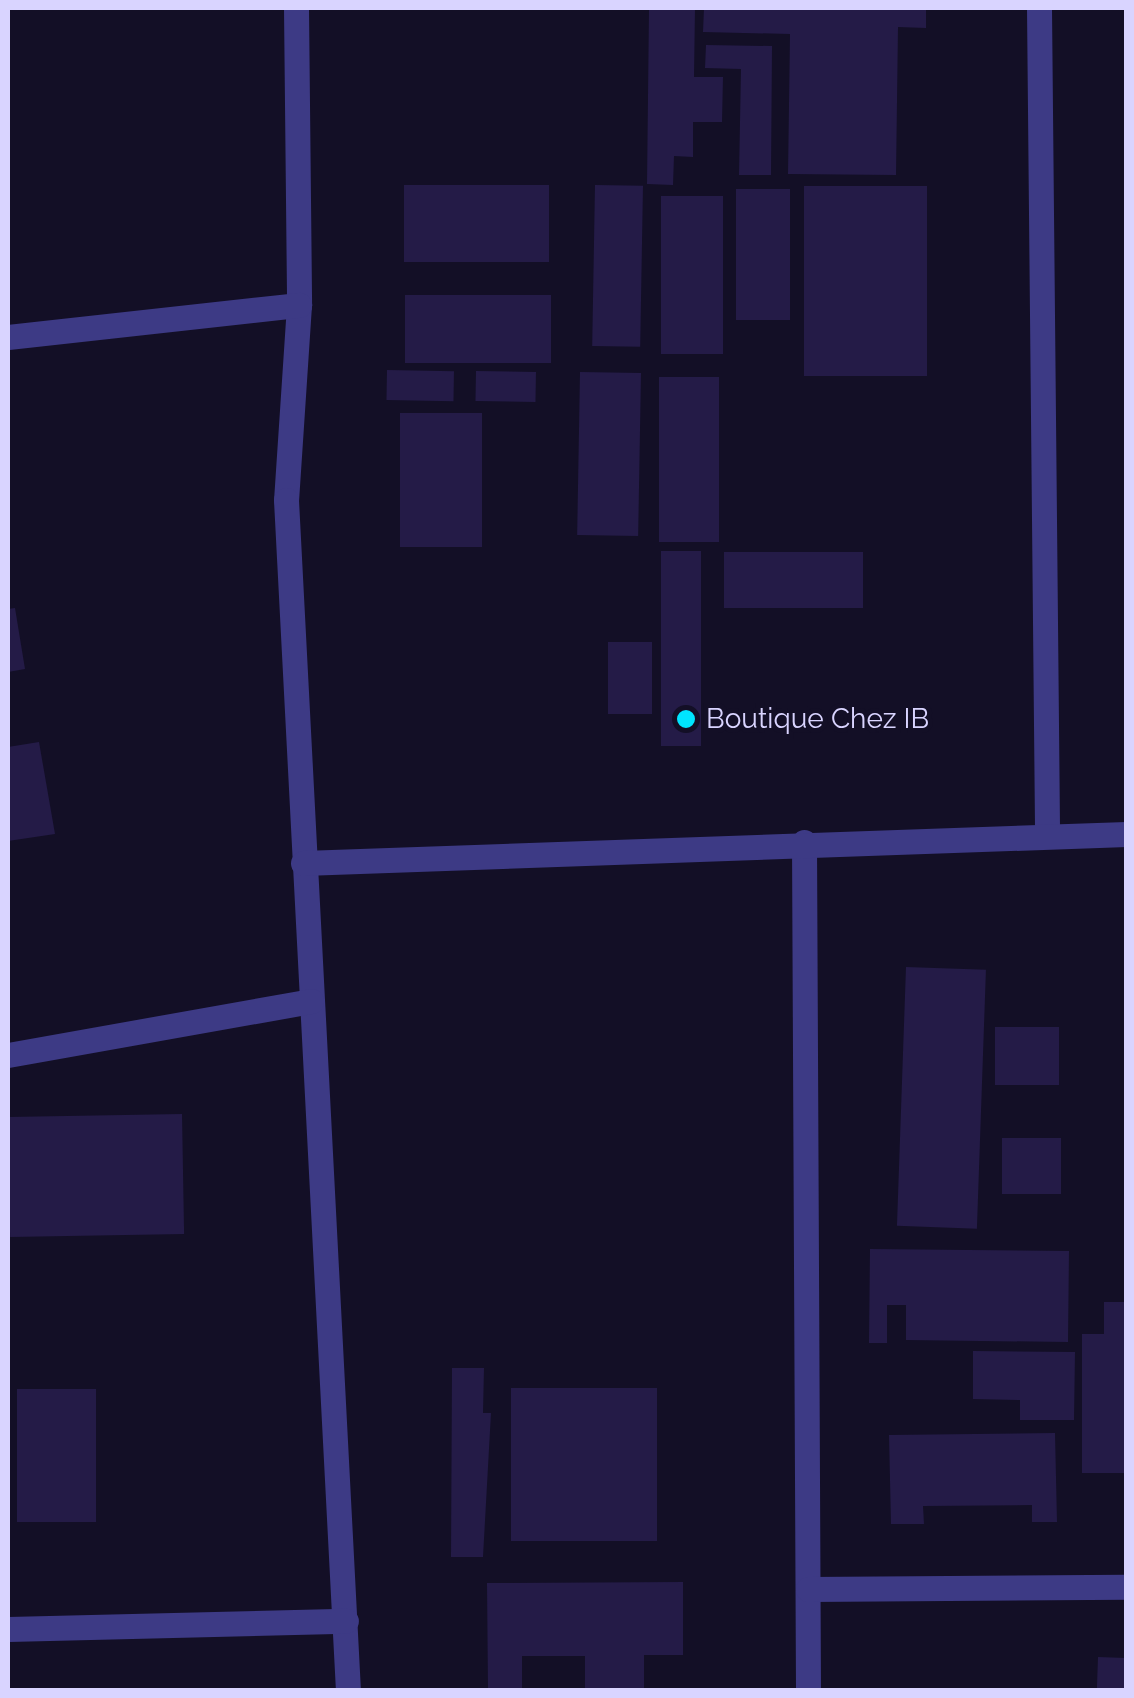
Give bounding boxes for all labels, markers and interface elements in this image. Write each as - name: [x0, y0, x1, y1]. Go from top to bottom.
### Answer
- place label: Boutique Chez IB: [706, 702, 929, 736]
- marker: Boutique Chez IB: [675, 708, 697, 730]

